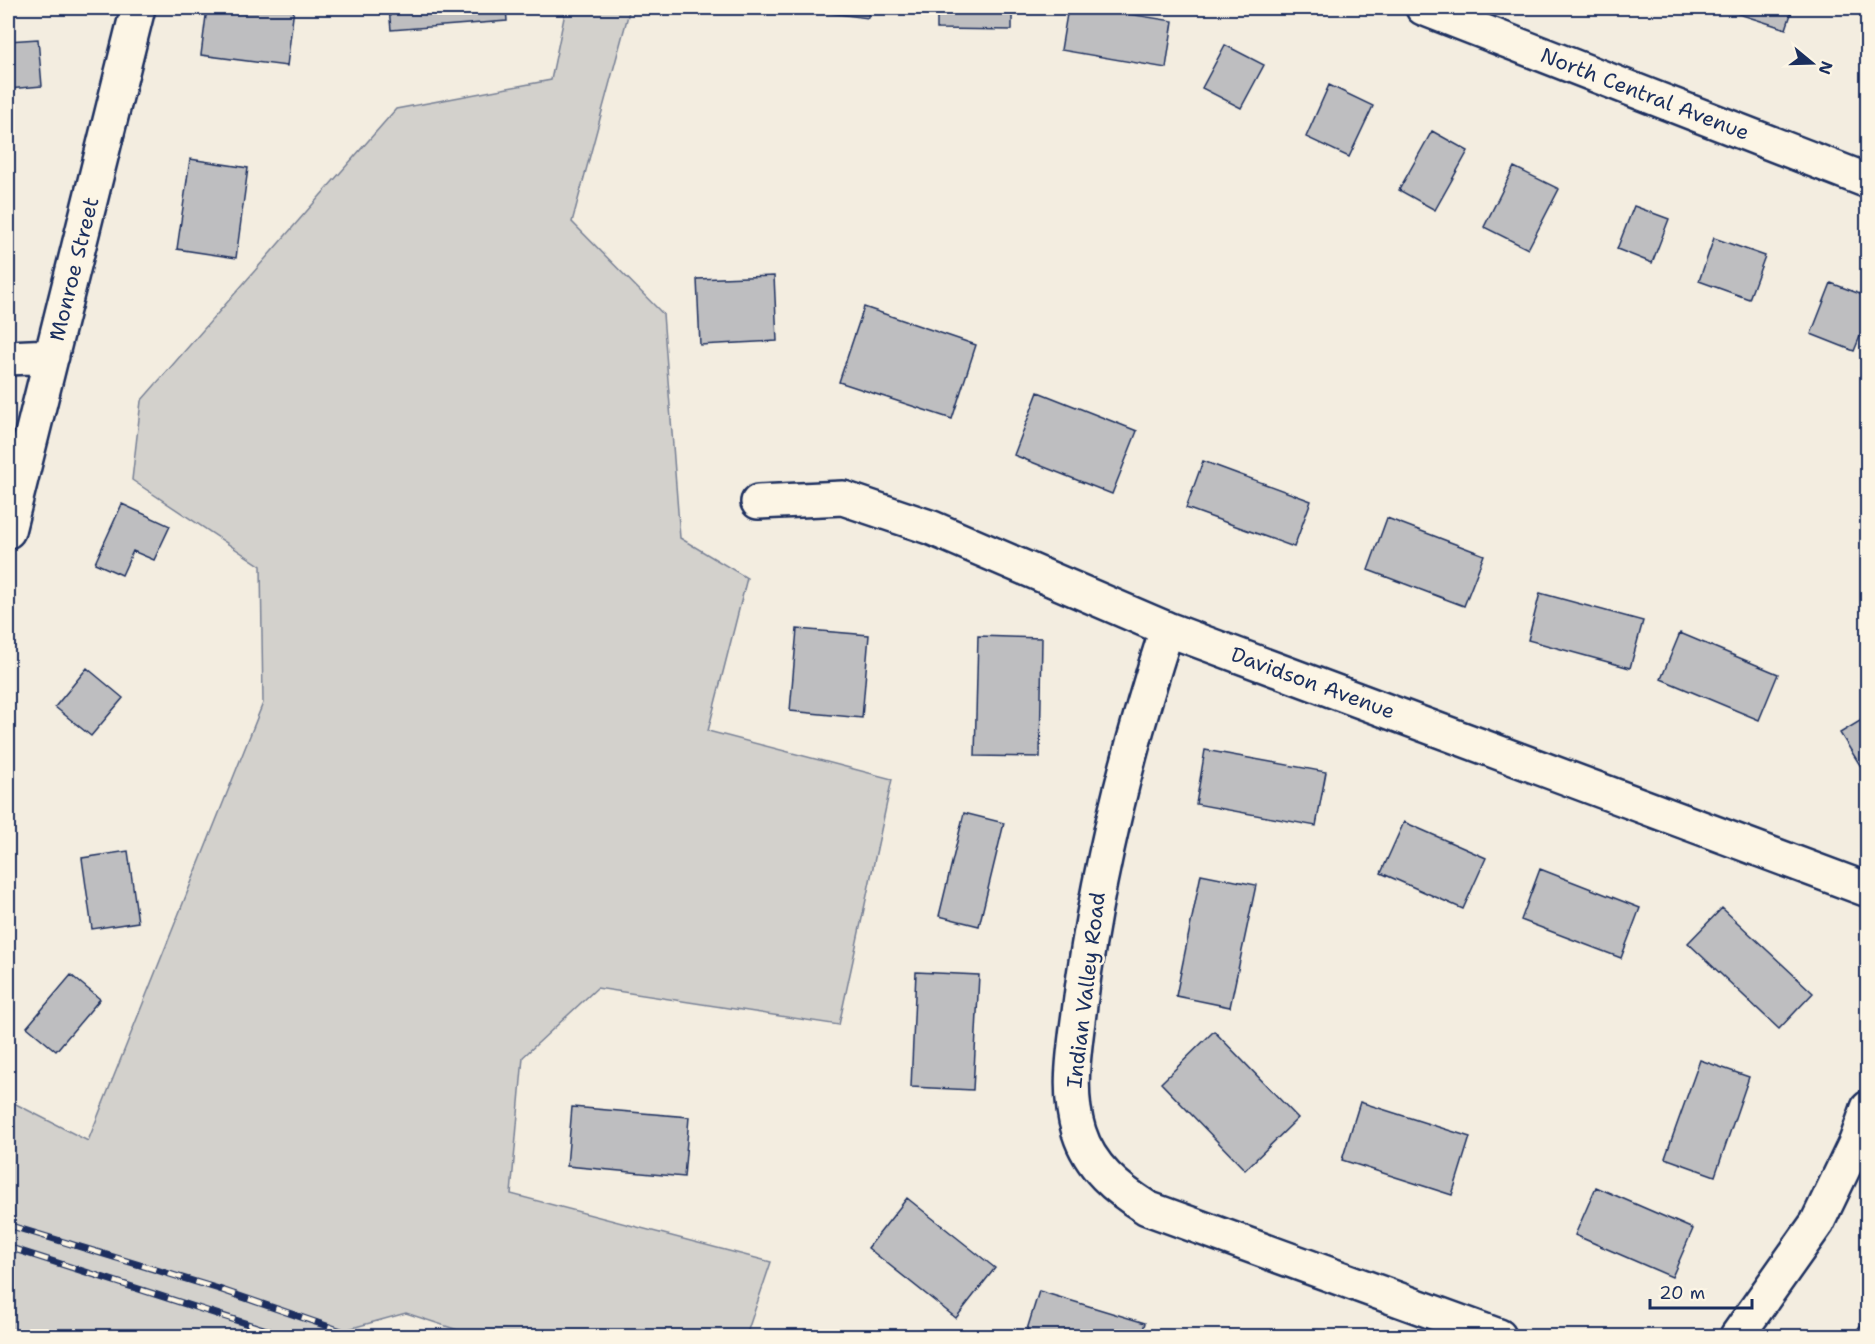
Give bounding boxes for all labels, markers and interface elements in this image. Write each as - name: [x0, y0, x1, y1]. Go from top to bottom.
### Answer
- north arrow: [1782, 33, 1842, 93]
- street label: North Central Avenue: [1537, 41, 1753, 147]
- text: N: [1814, 58, 1838, 77]
- street label: Monroe Street: [43, 194, 105, 344]
- street label: Davidson Avenue: [1227, 640, 1399, 726]
- street label: Indian Valley Road: [1060, 890, 1112, 1090]
- scale bar: [1650, 1272, 1752, 1310]
- text: 20 m: [1659, 1281, 1705, 1305]

